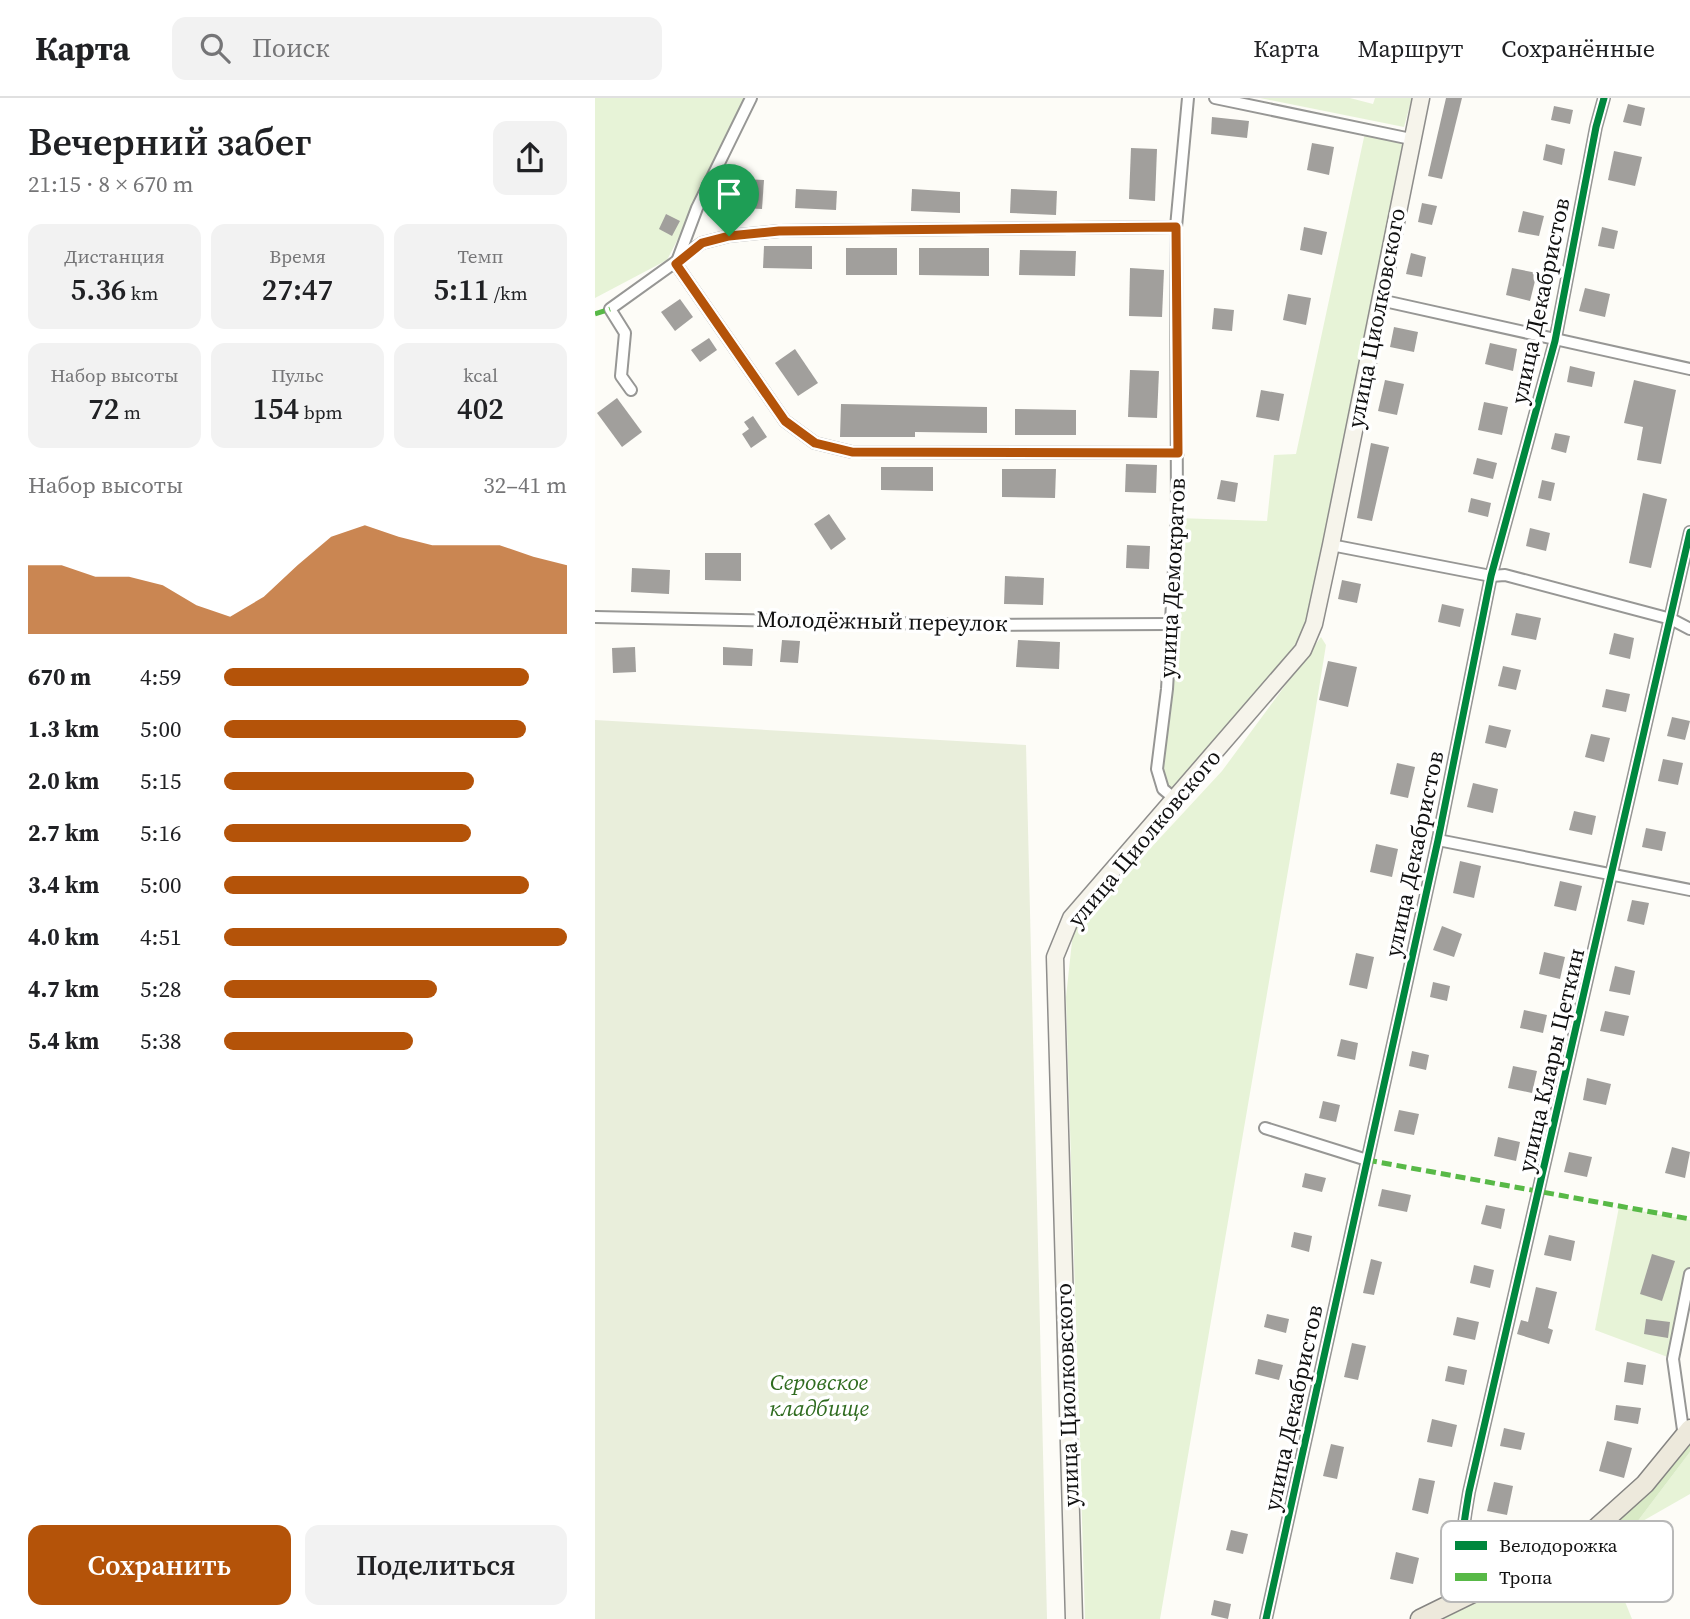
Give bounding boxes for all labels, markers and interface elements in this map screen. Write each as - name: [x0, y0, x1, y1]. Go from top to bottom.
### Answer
- search box: [172, 17, 662, 80]
- text: Карта: [35, 26, 130, 71]
- icon: search: [196, 29, 234, 67]
- text: Поиск: [252, 30, 330, 66]
- text: Карта: [1253, 32, 1319, 65]
- text: Маршрут: [1357, 32, 1463, 65]
- text: Сохранённые: [1501, 32, 1655, 65]
- text: Вечерний забег: [28, 116, 312, 168]
- button: share: [493, 121, 567, 195]
- pin: [699, 164, 759, 236]
- text: 21:15 · 8 × 670 m: [28, 168, 194, 200]
- icon: arrive: [710, 175, 748, 213]
- street label: улица Декабристов: [1503, 195, 1578, 407]
- street label: улица Циолковского: [1339, 205, 1413, 431]
- text: Дистанция: [64, 243, 165, 269]
- text: Время: [269, 243, 326, 269]
- text: Темп: [458, 243, 503, 269]
- text: 5.36: [71, 269, 126, 310]
- text: 27:47: [262, 269, 333, 310]
- text: 5:11: [433, 269, 489, 310]
- text: km: [126, 280, 158, 306]
- text: /km: [489, 280, 528, 306]
- text: Набор высоты: [50, 362, 179, 388]
- text: Пульс: [271, 362, 324, 388]
- text: kcal: [463, 362, 498, 388]
- text: 72: [88, 388, 119, 429]
- text: 154: [252, 388, 299, 429]
- text: 402: [457, 388, 504, 429]
- text: m: [119, 399, 141, 425]
- text: bpm: [299, 399, 343, 425]
- text: Набор высоты: [28, 469, 183, 501]
- text: 32–41 m: [483, 469, 567, 501]
- street label: улица Демократов: [1151, 477, 1193, 679]
- street label: Молодёжный переулок: [756, 603, 1008, 639]
- text: 670 m: [28, 661, 91, 693]
- text: 4:59: [140, 661, 181, 693]
- text: 1.3 km: [28, 713, 99, 745]
- text: 5:00: [140, 713, 181, 745]
- street label: улица Циолковского: [1060, 742, 1228, 934]
- street label: улица Декабристов: [1377, 748, 1452, 960]
- text: 2.0 km: [28, 765, 99, 797]
- text: 5:15: [140, 765, 181, 797]
- text: 2.7 km: [28, 817, 99, 849]
- text: 5:16: [140, 817, 181, 849]
- text: 3.4 km: [28, 869, 99, 901]
- text: 5:00: [140, 869, 181, 901]
- text: 4.0 km: [28, 921, 99, 953]
- text: 4:51: [140, 921, 181, 953]
- street label: улица Клары Цеткин: [1510, 945, 1592, 1175]
- text: 4.7 km: [28, 973, 99, 1005]
- text: 5:28: [140, 973, 181, 1005]
- text: 5.4 km: [28, 1025, 99, 1057]
- text: 5:38: [140, 1025, 181, 1057]
- street label: улица Циолковского: [1047, 1283, 1087, 1507]
- street label: улица Декабристов: [1256, 1302, 1331, 1514]
- park label: Серовское кладбище: [769, 1366, 869, 1424]
- legend: [1441, 1521, 1673, 1602]
- button: Сохранить: [28, 1525, 291, 1605]
- button: Поделиться: [305, 1525, 567, 1605]
- text: Велодорожка: [1499, 1532, 1618, 1558]
- text: Тропа: [1499, 1564, 1553, 1590]

